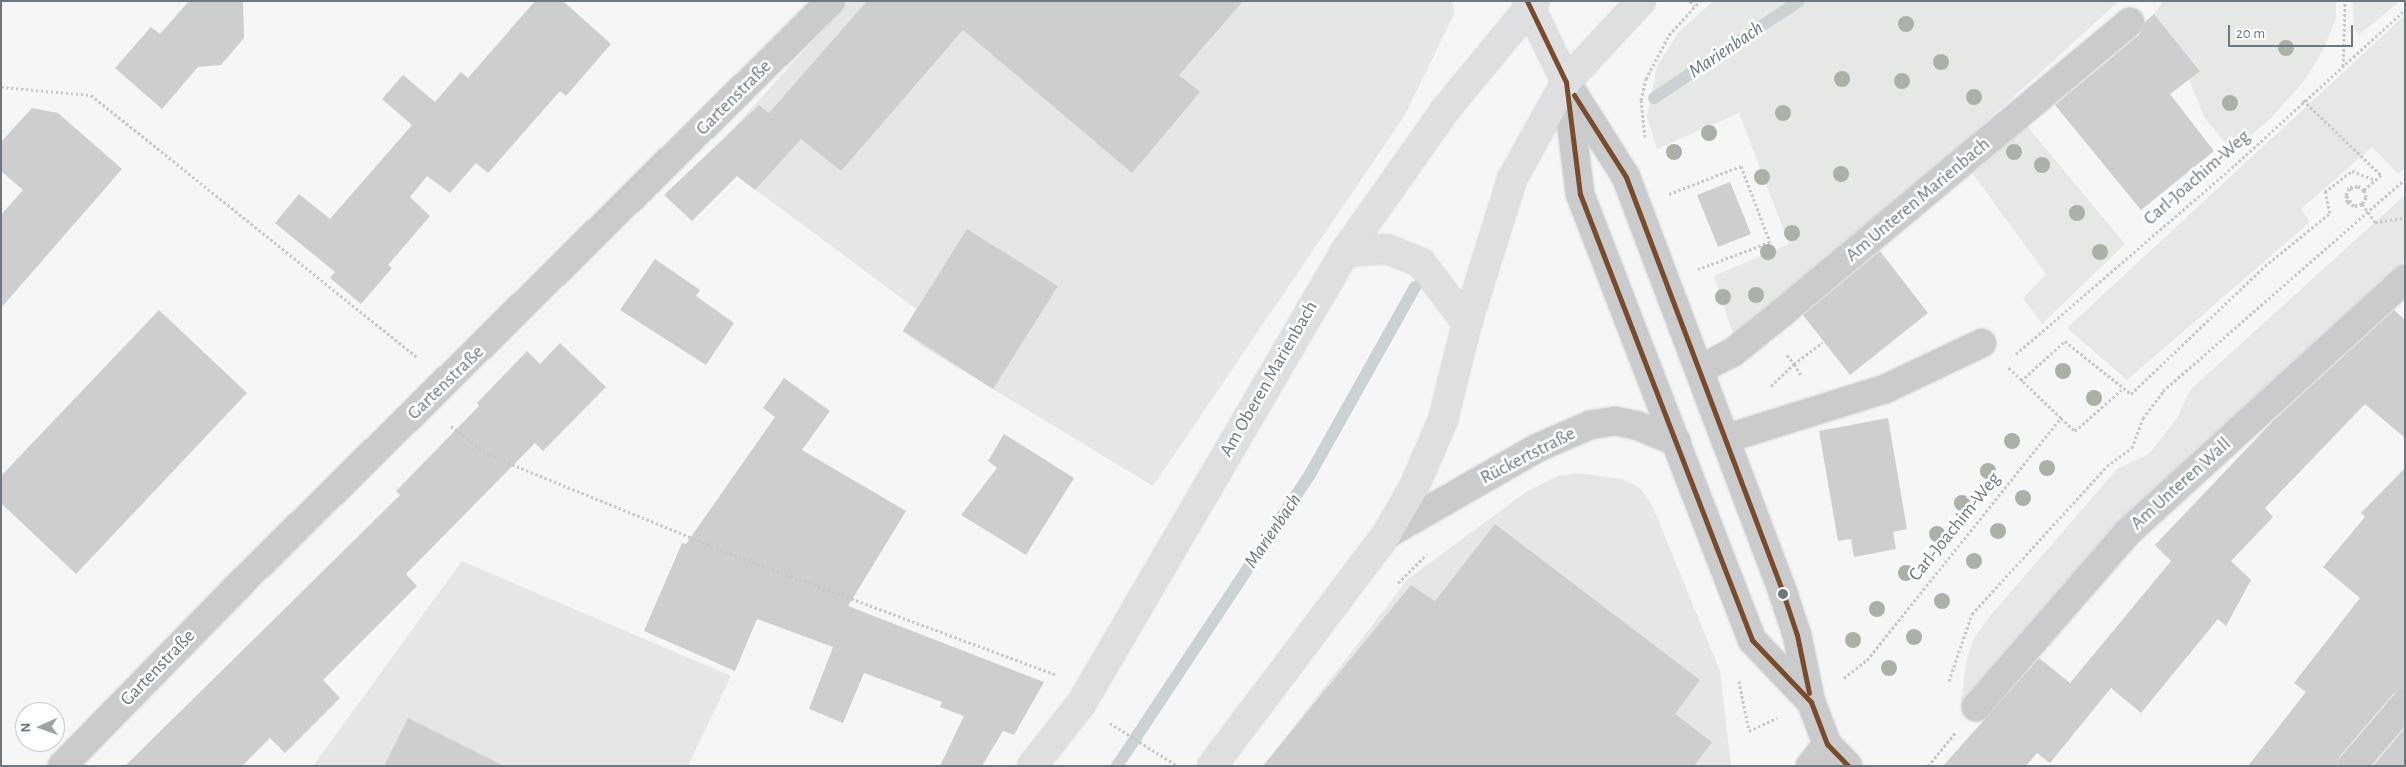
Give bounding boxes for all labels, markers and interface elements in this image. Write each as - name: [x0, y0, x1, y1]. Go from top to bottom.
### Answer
- scale bar: [2231, 15, 2356, 47]
- water label: Marienbach: [1684, 16, 1768, 84]
- text: 20 m: [2236, 26, 2265, 41]
- street label: Gartenstraße: [692, 56, 776, 140]
- street label: Carl-Joachim-Weg: [2139, 126, 2255, 230]
- street label: Am Unteren Marienbach: [1841, 133, 1995, 267]
- street label: Am Oberen Marienbach: [1215, 297, 1323, 461]
- street label: Gartenstraße: [403, 341, 489, 425]
- street label: Rückertstraße: [1477, 422, 1579, 490]
- street label: Am Unteren Wall: [2126, 433, 2236, 535]
- street label: Carl-Joachim-Weg: [1904, 468, 2006, 586]
- water label: Marienbach: [1239, 489, 1307, 573]
- unlabelled marker: [1778, 589, 1788, 599]
- street label: Gartenstraße: [116, 625, 200, 711]
- north arrow: [15, 702, 65, 752]
- text: N: [19, 722, 33, 733]

